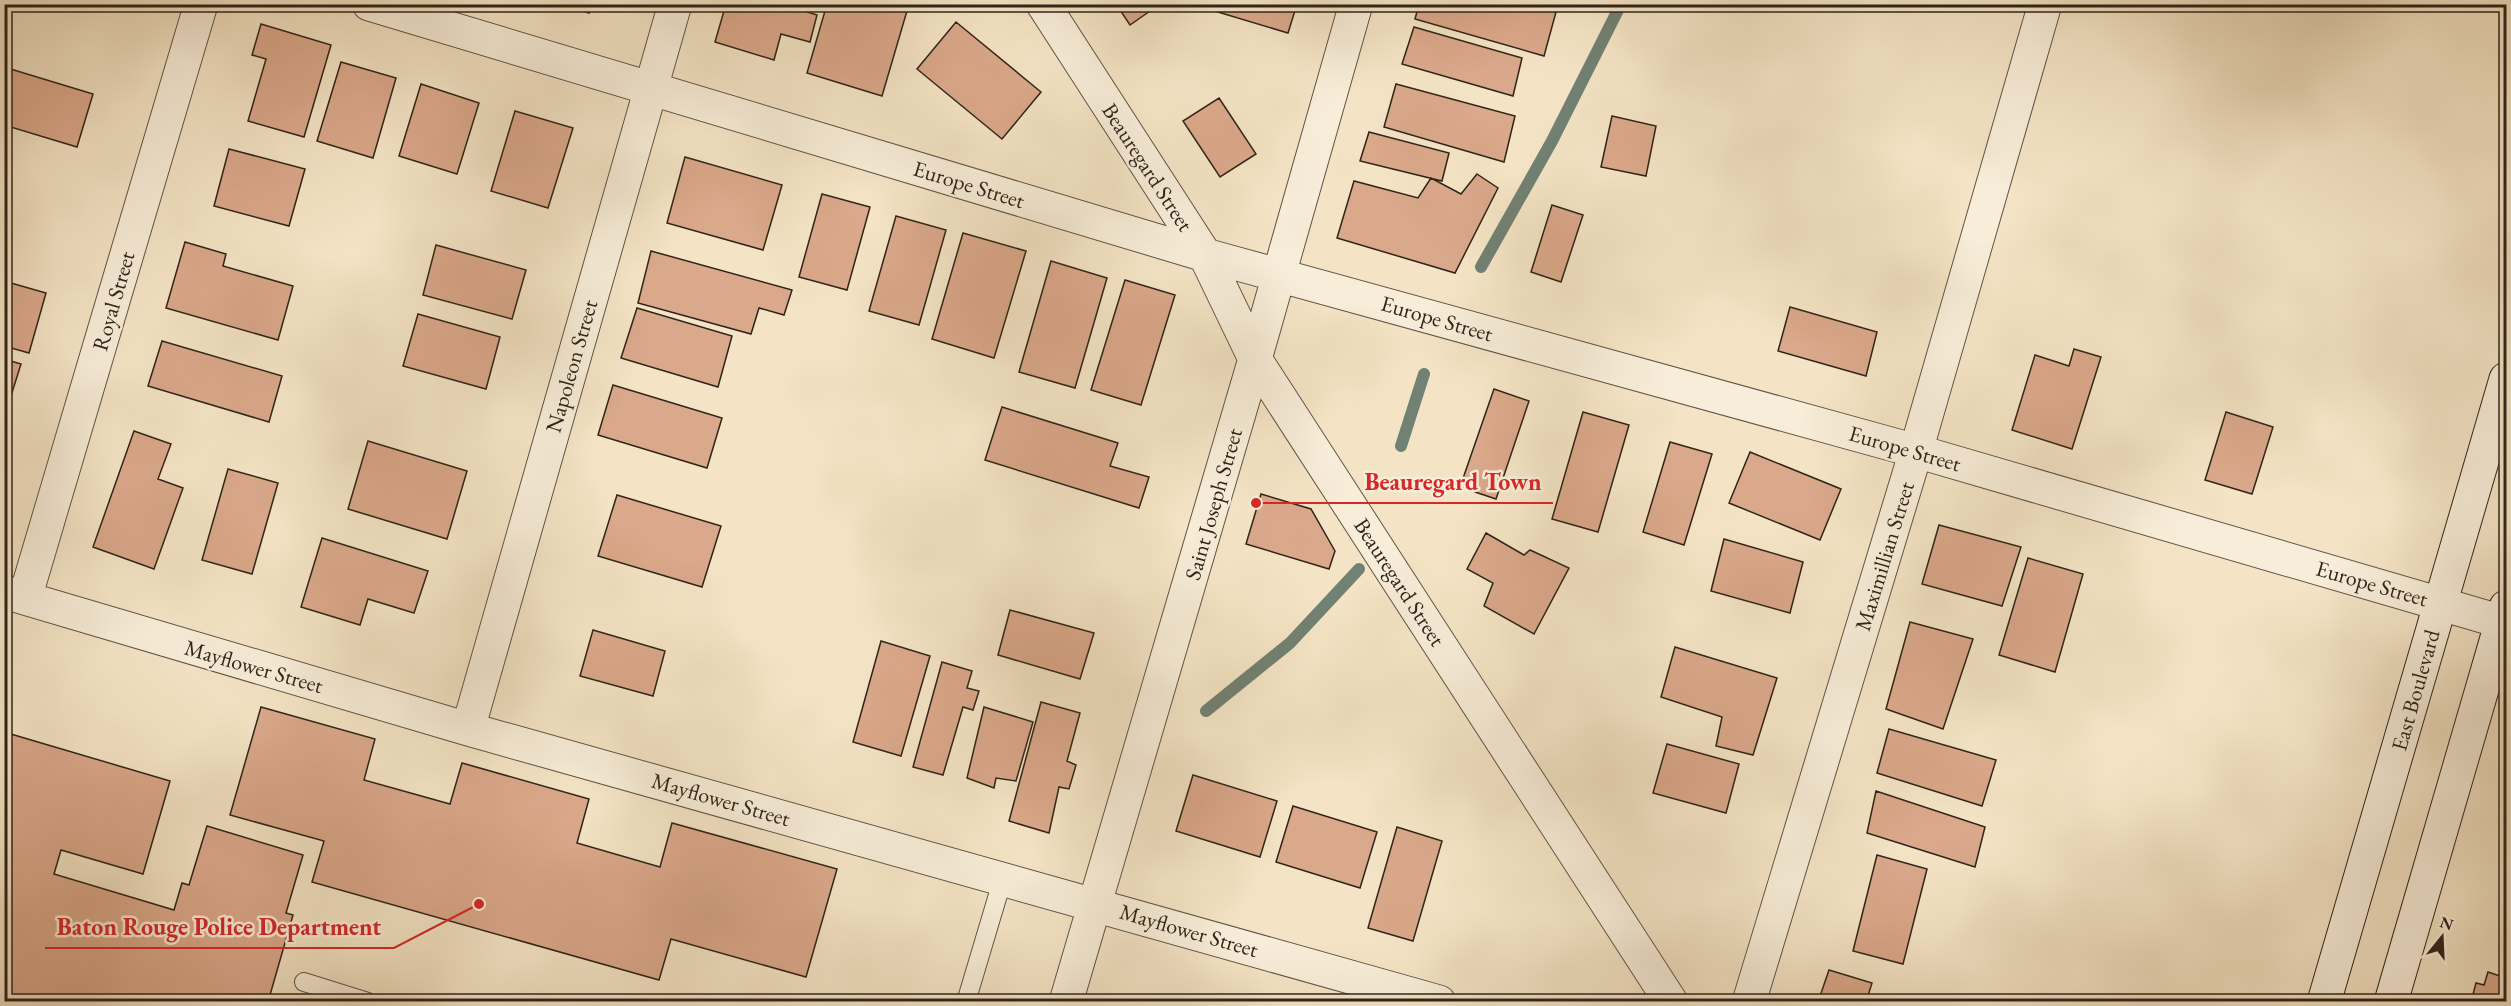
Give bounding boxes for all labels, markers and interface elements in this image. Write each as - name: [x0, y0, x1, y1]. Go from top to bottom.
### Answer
- street label: Beauregard Street: [1095, 98, 1200, 237]
- street label: Europe Street: [910, 154, 1028, 215]
- street label: Royal Street: [85, 248, 142, 354]
- street label: Europe Street: [1378, 289, 1496, 348]
- street label: Napoleon Street: [539, 296, 604, 436]
- street label: Europe Street: [1846, 419, 1964, 478]
- street label: Saint Joseph Street: [1178, 425, 1249, 583]
- callout: Beauregard Town: [1352, 461, 1553, 503]
- text: Beauregard Town: [1364, 466, 1542, 498]
- street label: Maximillian Street: [1848, 478, 1921, 634]
- street label: Beauregard Street: [1347, 513, 1452, 652]
- street label: Europe Street: [2313, 554, 2431, 613]
- street label: East Boulevard: [2384, 625, 2447, 754]
- street label: Mayflower Street: [181, 633, 326, 700]
- street label: Mayflower Street: [648, 766, 793, 833]
- street label: Mayflower Street: [1116, 897, 1261, 964]
- callout: Baton Rouge Police Department: [45, 906, 394, 948]
- north arrow: [2412, 907, 2472, 967]
- text: Baton Rouge Police Department: [57, 911, 381, 943]
- text: N: [2437, 911, 2456, 935]

